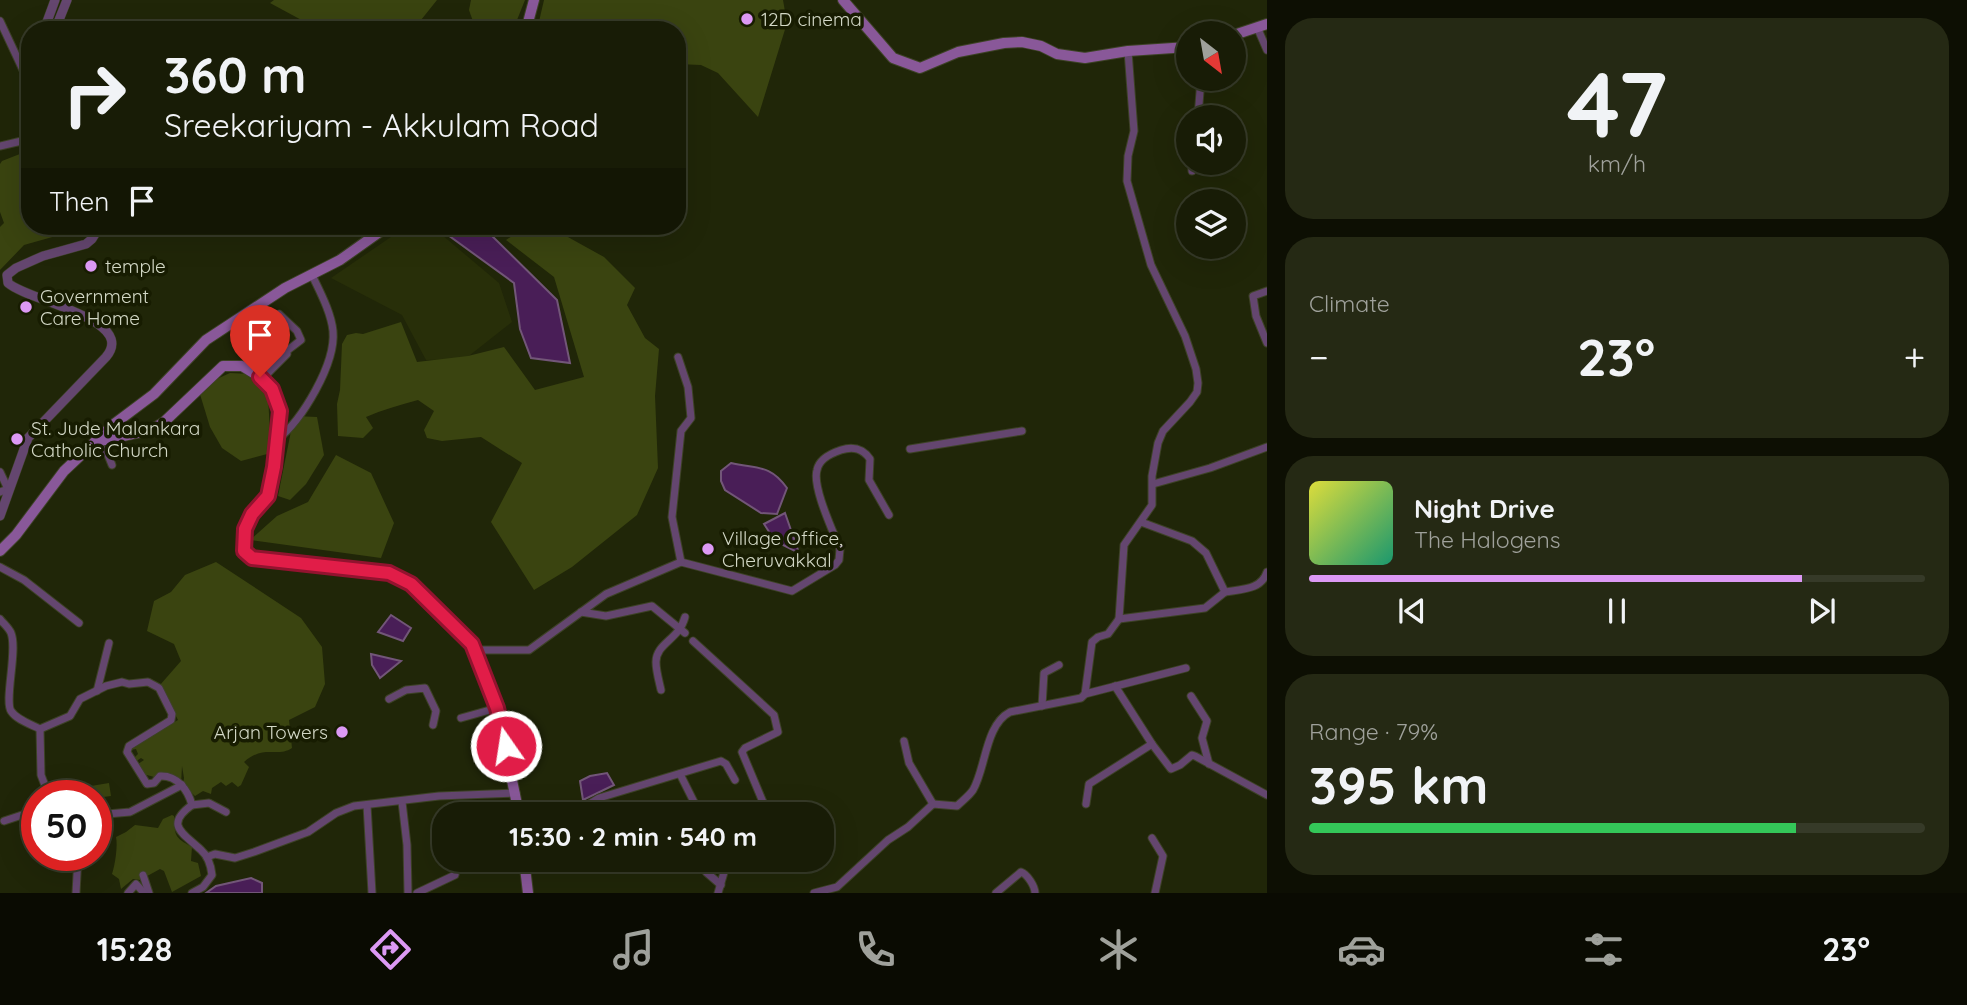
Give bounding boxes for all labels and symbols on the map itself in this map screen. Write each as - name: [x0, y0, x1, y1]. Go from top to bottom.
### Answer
- place label: 12D cinema: [761, 7, 862, 31]
- marker: 12D cinema: [739, 11, 755, 27]
- north arrow: [1176, 21, 1246, 91]
- place label: temple: [105, 254, 166, 278]
- marker: temple: [83, 258, 99, 274]
- place label: Government Care Home: [40, 284, 149, 330]
- marker: Government Care Home: [18, 299, 34, 315]
- pin: [230, 305, 290, 377]
- place label: St. Jude Malankara Catholic Church: [31, 416, 200, 462]
- marker: St. Jude Malankara Catholic Church: [9, 431, 25, 447]
- place label: Village Office, Cheruvakkal: [722, 526, 843, 572]
- marker: Village Office, Cheruvakkal: [700, 541, 716, 557]
- position arrow: [469, 709, 543, 783]
- place label: Arjan Towers: [214, 720, 328, 744]
- marker: Arjan Towers: [334, 724, 350, 740]
- speed limit sign: 50: [21, 780, 112, 871]

